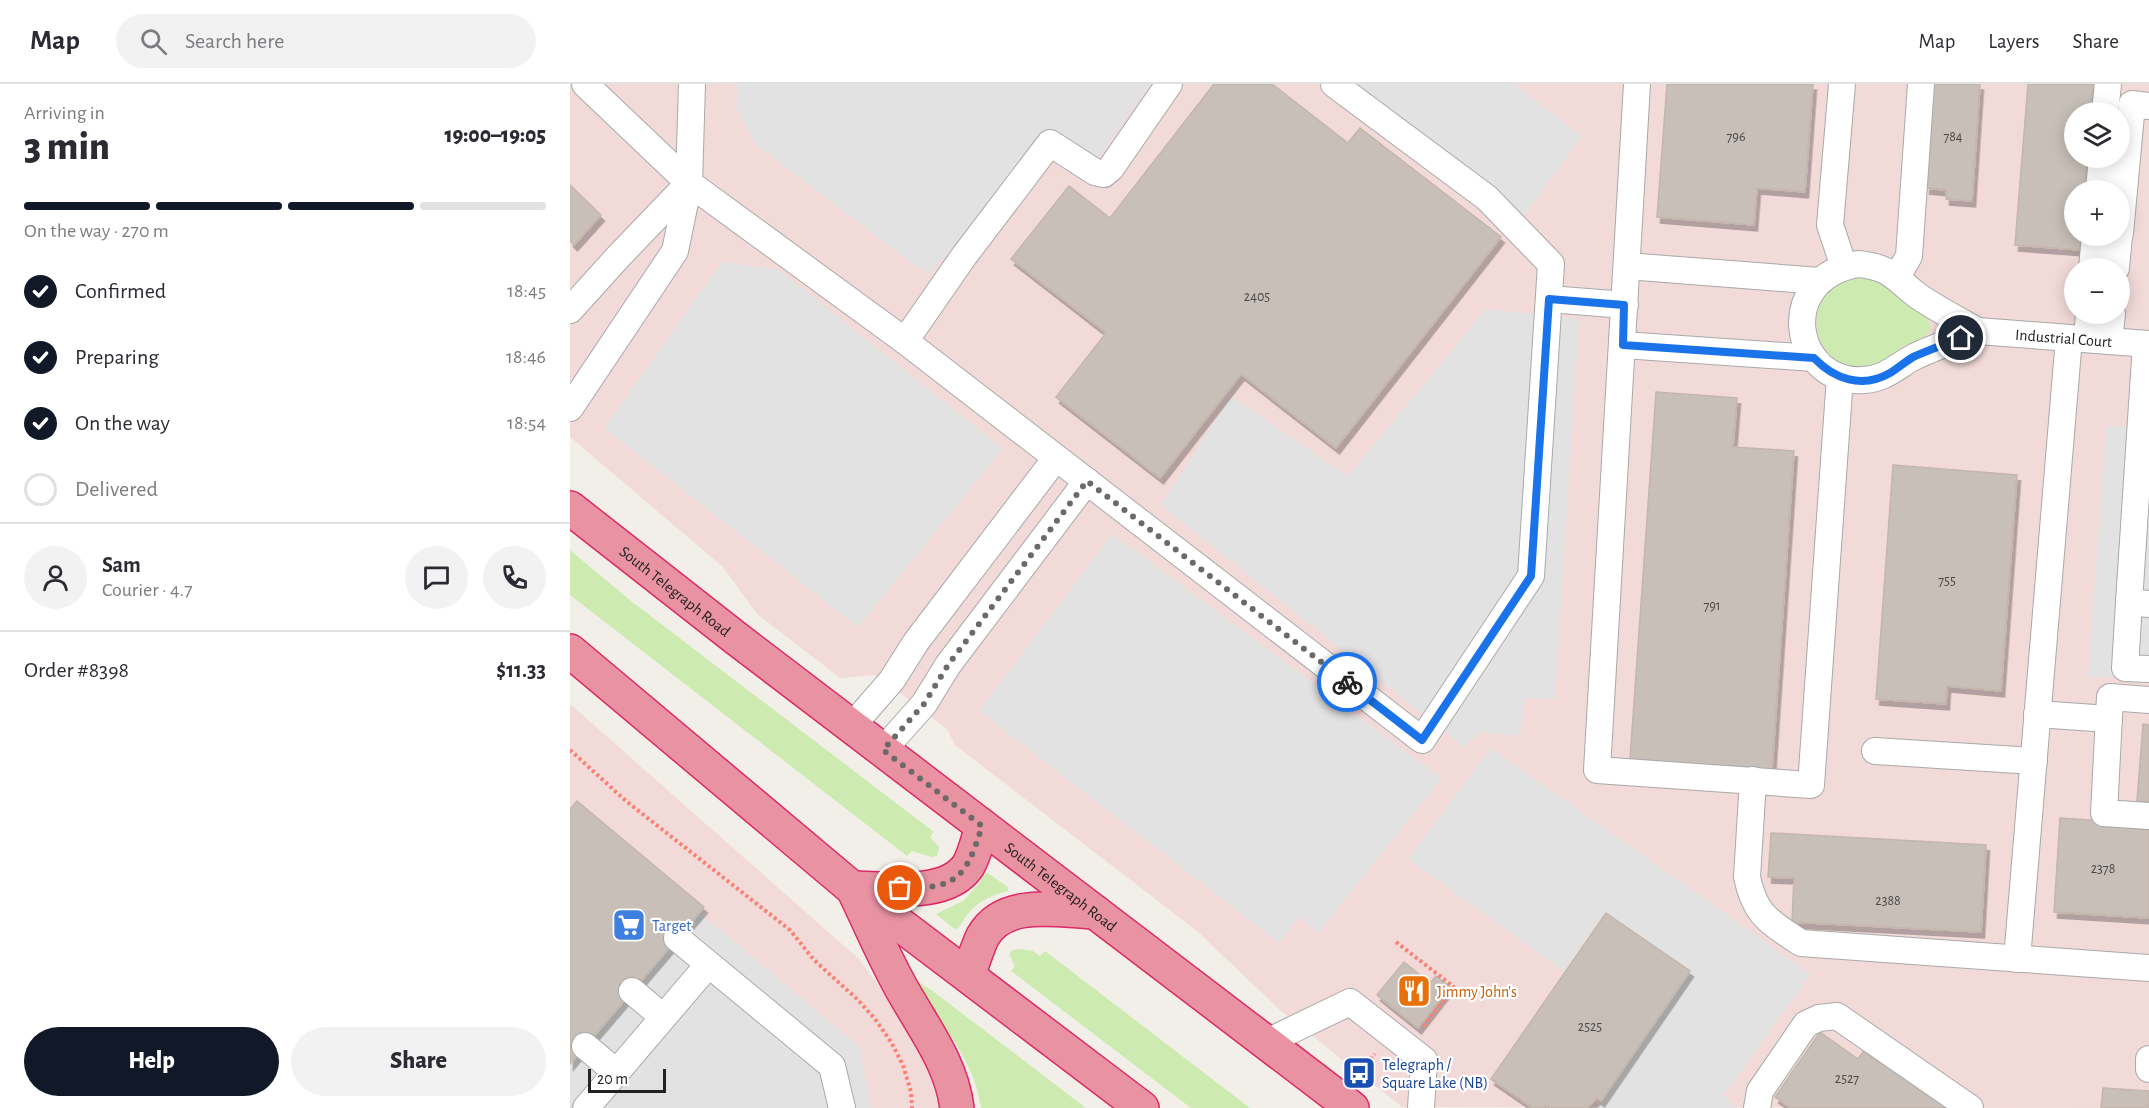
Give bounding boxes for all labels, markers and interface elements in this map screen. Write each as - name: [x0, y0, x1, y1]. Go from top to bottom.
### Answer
- search box: [116, 14, 536, 68]
- icon: search: [137, 25, 170, 58]
- text: Map: [30, 27, 80, 55]
- text: Search here: [185, 30, 284, 52]
- text: Map: [1919, 31, 1955, 52]
- text: Layers: [1988, 31, 2039, 52]
- text: Share: [2072, 31, 2119, 52]
- map controls: [2064, 102, 2130, 324]
- button: layers: [2064, 102, 2130, 168]
- text: Arriving in: [24, 103, 105, 123]
- text: 19:00–19:05: [444, 124, 546, 146]
- text: 3 min: [24, 128, 110, 167]
- house number: 796: [1727, 130, 1746, 144]
- house number: 784: [1943, 130, 1963, 144]
- button: +: [2064, 180, 2130, 246]
- text: On the way · 270 m: [24, 221, 169, 241]
- button: −: [2064, 258, 2130, 324]
- icon: check: [24, 275, 57, 308]
- text: Confirmed: [75, 280, 166, 302]
- text: 18:45: [507, 281, 546, 301]
- house number: 2405: [1244, 290, 1270, 304]
- pin: [1935, 312, 1986, 363]
- icon: home: [1944, 321, 1977, 354]
- street label: Industrial Court: [2015, 327, 2113, 350]
- icon: check: [24, 341, 57, 374]
- text: Preparing: [75, 346, 159, 368]
- text: 18:46: [506, 347, 546, 367]
- icon: check: [24, 407, 57, 440]
- text: On the way: [75, 412, 170, 434]
- text: 18:54: [507, 413, 546, 433]
- text: Delivered: [75, 478, 158, 500]
- street label: South Telegraph Road: [616, 543, 733, 640]
- button: person: [24, 546, 87, 609]
- button: chat: [405, 546, 468, 609]
- button: phone: [483, 546, 546, 609]
- text: Sam: [102, 554, 141, 576]
- house number: 755: [1938, 574, 1956, 588]
- text: Courier · 4.7: [102, 580, 193, 600]
- house number: 791: [1703, 599, 1721, 613]
- courier: [1317, 652, 1377, 712]
- text: Order #8398: [24, 659, 129, 681]
- text: $11.33: [496, 659, 546, 681]
- icon: bike: [1331, 666, 1364, 699]
- street label: South Telegraph Road: [1002, 839, 1120, 935]
- pin: [874, 862, 925, 913]
- house number: 2378: [2091, 862, 2115, 876]
- icon: bag: [883, 871, 916, 904]
- house number: 2388: [1875, 894, 1901, 908]
- supermarket icon: Target: [611, 907, 647, 943]
- place label: Target: [652, 918, 691, 934]
- restaurant icon: Jimmy John's: [1396, 973, 1432, 1009]
- place label: Jimmy John's: [1437, 984, 1517, 1001]
- house number: 2525: [1578, 1020, 1602, 1034]
- button: Help: [24, 1027, 279, 1096]
- button: Share: [291, 1027, 546, 1096]
- bus stop icon: Telegraph / Square Lake (NB): [1341, 1055, 1377, 1091]
- place label: Telegraph / Square Lake (NB): [1382, 1057, 1488, 1091]
- scale bar: [588, 1066, 666, 1094]
- text: 20 m: [597, 1071, 628, 1087]
- house number: 2527: [1835, 1072, 1859, 1086]

